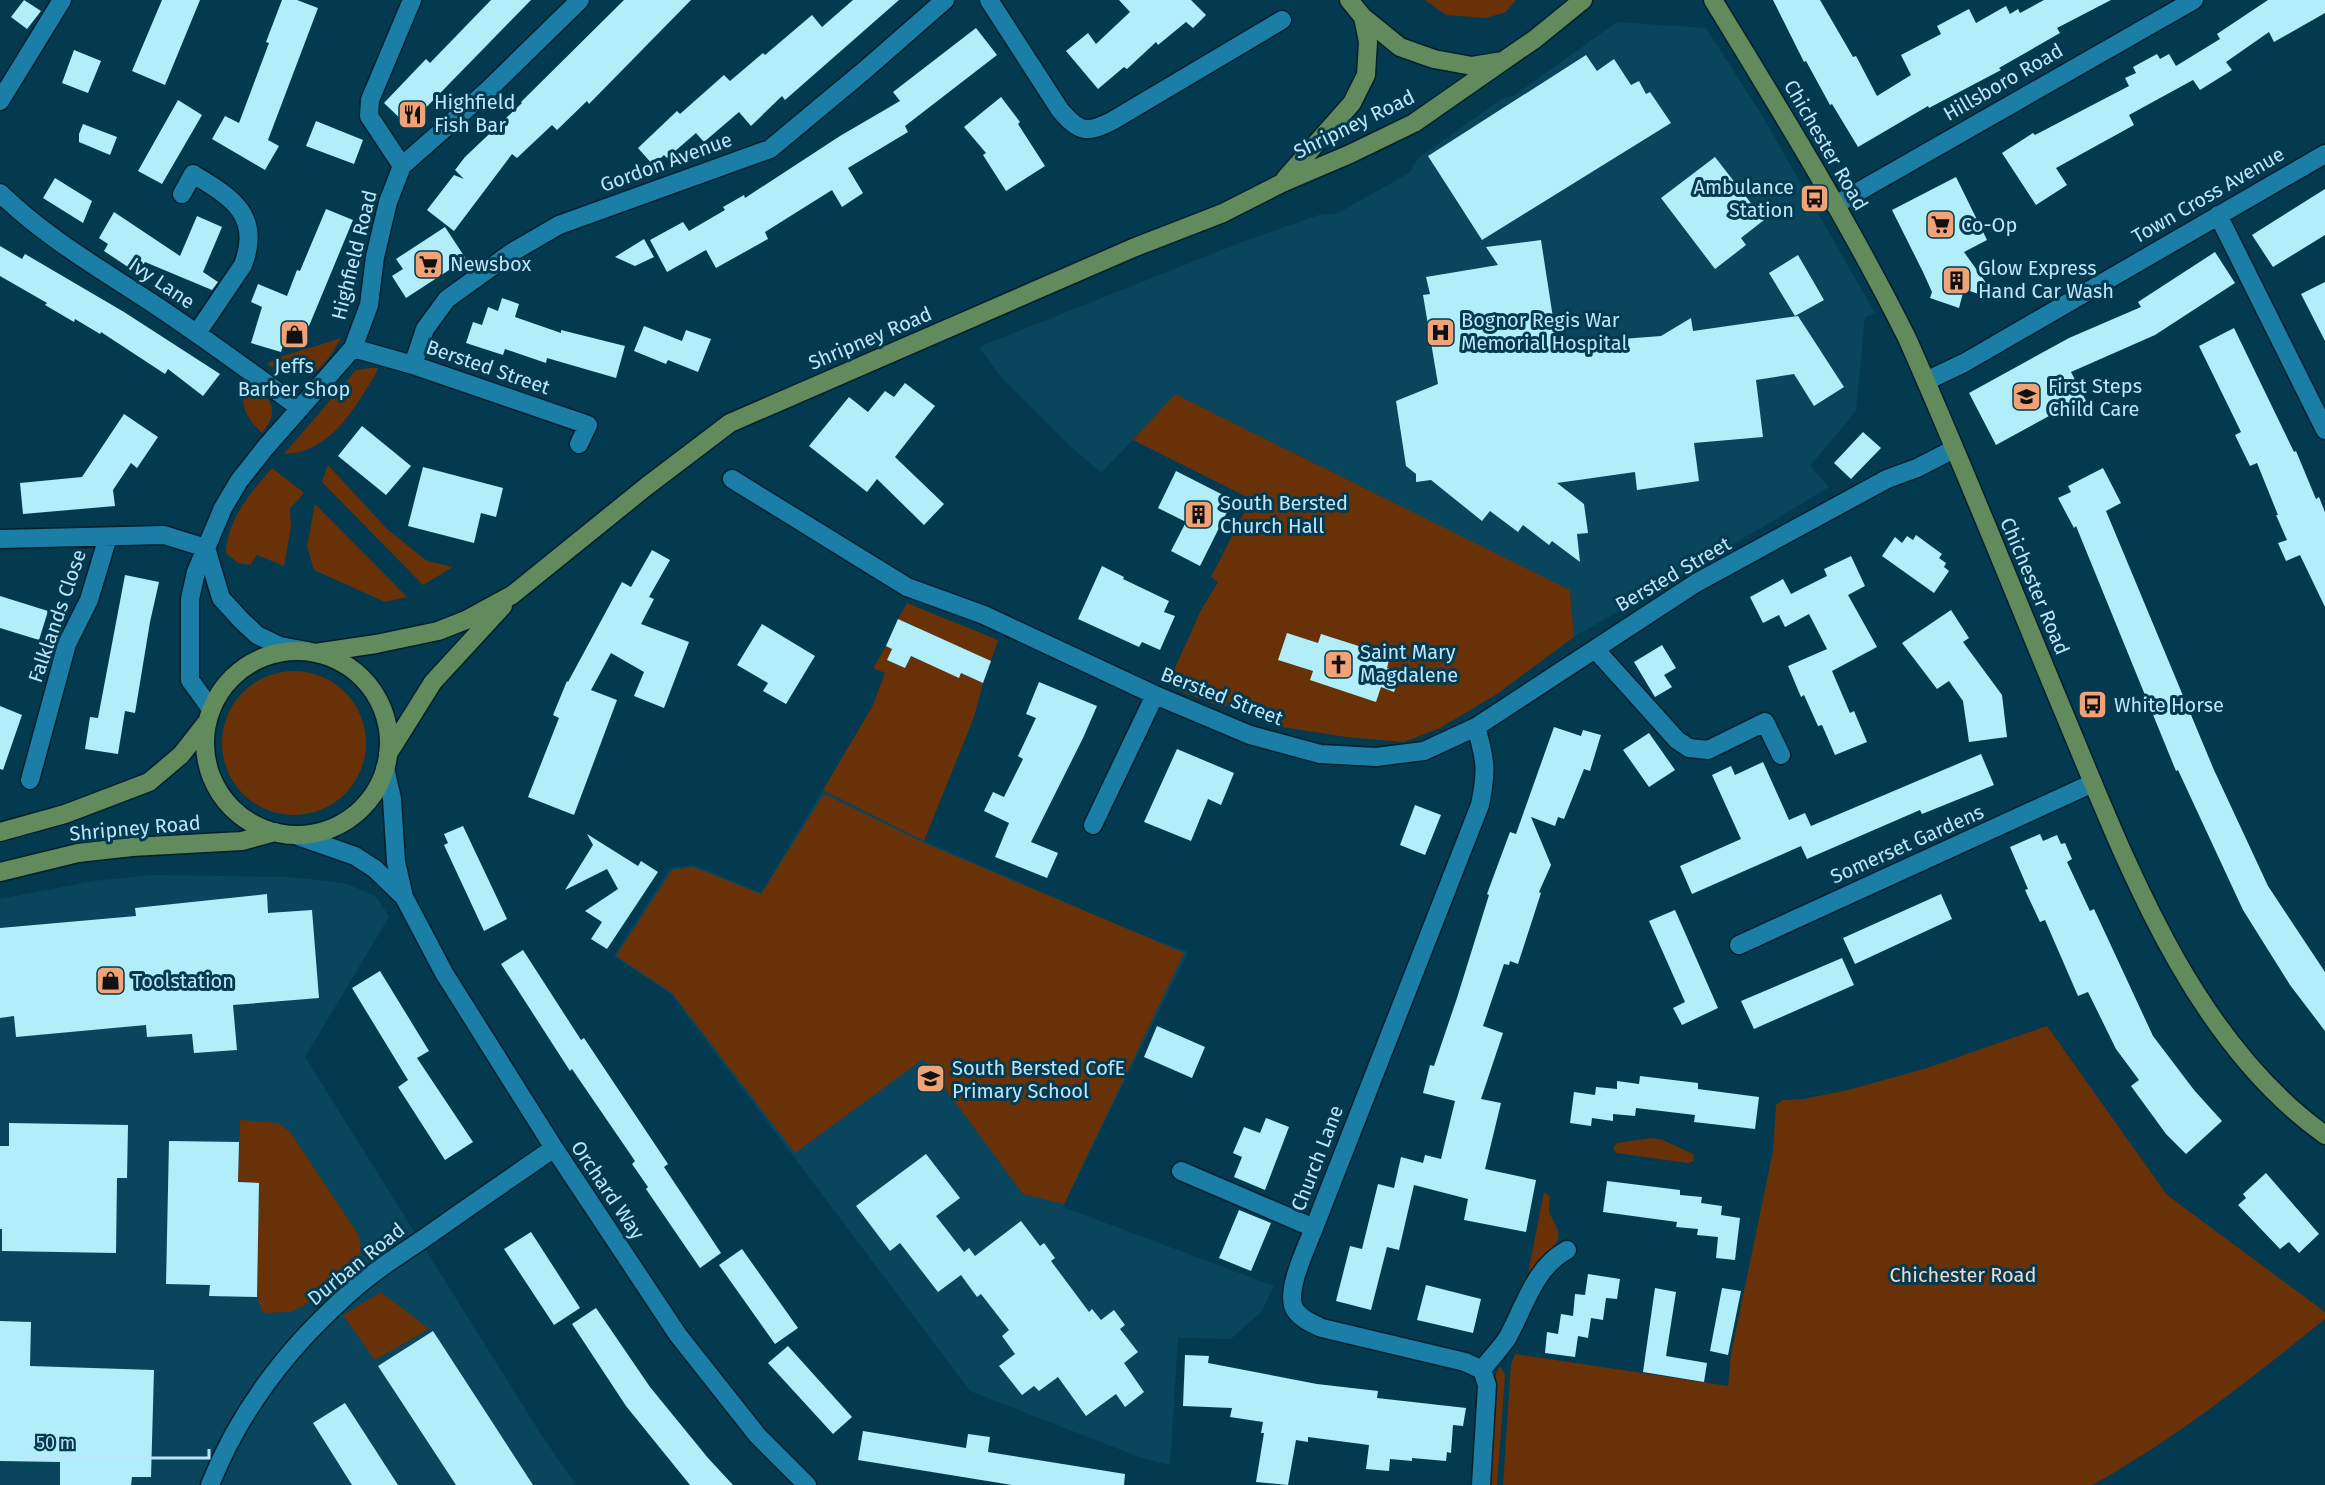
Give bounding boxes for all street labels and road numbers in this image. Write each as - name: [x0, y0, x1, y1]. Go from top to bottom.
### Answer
- street label: Hillsboro Road: [1939, 38, 2067, 126]
- street label: Chichester Road: [1779, 75, 1873, 215]
- street label: Shripney Road: [1290, 84, 1418, 164]
- street label: Gordon Avenue: [597, 127, 735, 197]
- street label: Town Cross Avenue: [2127, 142, 2289, 248]
- street label: Highfield Road: [326, 188, 382, 322]
- street label: Ivy Lane: [125, 252, 199, 314]
- street label: Shripney Road: [805, 301, 935, 375]
- street label: Bersted Street: [423, 335, 554, 400]
- street label: Chichester Road: [1995, 514, 2075, 658]
- street label: Bersted Street: [1611, 531, 1736, 617]
- street label: Falklands Close: [23, 546, 91, 686]
- street label: Bersted Street: [1157, 662, 1287, 731]
- street label: Somerset Gardens: [1827, 799, 1987, 889]
- street label: Shripney Road: [68, 810, 202, 846]
- street label: Church Lane: [1286, 1102, 1348, 1214]
- street label: Orchard Way: [566, 1136, 650, 1244]
- street label: Durban Road: [303, 1218, 409, 1310]

